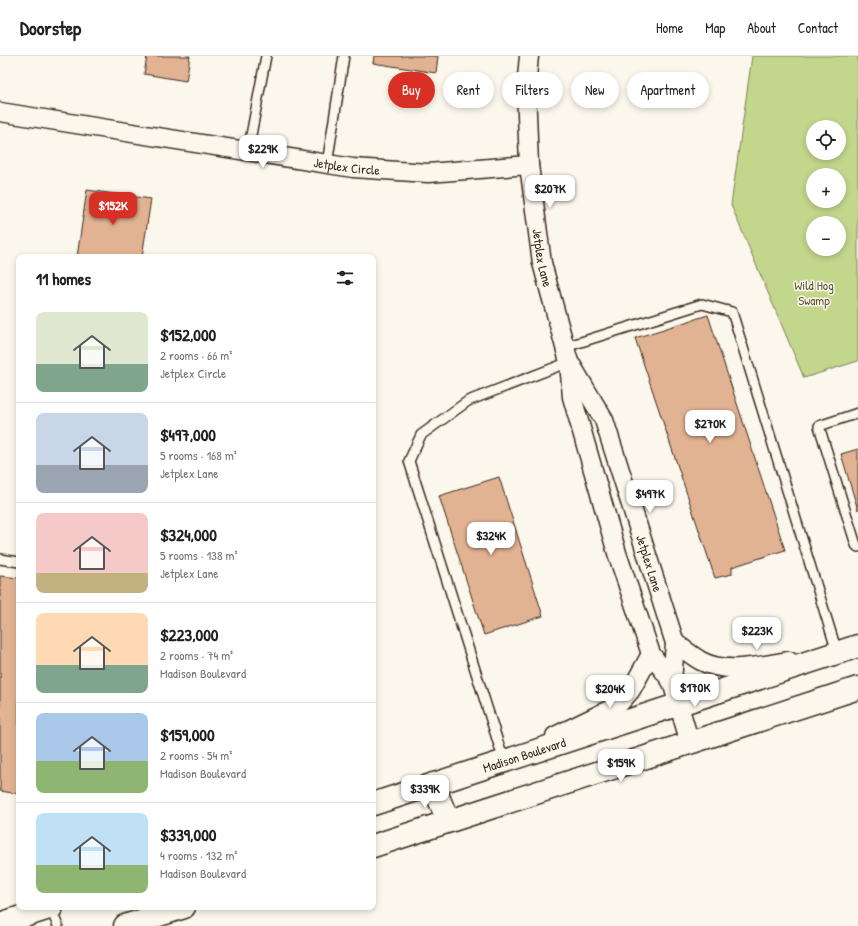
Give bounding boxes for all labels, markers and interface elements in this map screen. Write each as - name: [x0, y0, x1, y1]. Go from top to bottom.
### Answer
- text: Doorstep: [20, 15, 81, 41]
- text: Home: [656, 18, 683, 37]
- text: Map: [705, 18, 725, 37]
- text: About: [747, 18, 776, 37]
- text: Contact: [798, 18, 838, 37]
- chip: Buy: [388, 72, 435, 108]
- chip: Rent: [443, 72, 494, 108]
- chip: Filters: [502, 72, 563, 108]
- chip: New: [571, 72, 619, 108]
- chip: Apartment: [627, 72, 709, 108]
- map controls: [806, 120, 846, 256]
- button: locate: [806, 120, 846, 160]
- pin: $229K: [235, 135, 291, 169]
- text: $229K: [248, 139, 278, 157]
- street label: Jetplex Circle: [313, 153, 380, 179]
- button: +: [806, 168, 846, 208]
- pin: $207K: [522, 175, 578, 209]
- text: $207K: [534, 179, 566, 197]
- pin: $152K: [85, 192, 141, 226]
- text: $152K: [98, 196, 128, 214]
- button: −: [806, 216, 846, 256]
- street label: Jetplex Lane: [529, 228, 557, 289]
- text: 11 homes: [36, 267, 91, 290]
- icon: filters: [334, 267, 356, 289]
- park label: Wild Hog Swamp: [794, 276, 834, 309]
- text: $152,000: [160, 323, 216, 346]
- icon: home: [68, 328, 116, 376]
- text: 2 rooms · 66 m²: [160, 346, 232, 364]
- text: Jetplex Circle: [160, 364, 226, 382]
- pin: $270K: [682, 410, 738, 444]
- text: $270K: [694, 414, 726, 432]
- text: $497,000: [160, 423, 216, 446]
- icon: home: [68, 429, 116, 477]
- text: 5 rooms · 168 m²: [160, 446, 237, 464]
- text: Jetplex Lane: [160, 464, 218, 482]
- pin: $497K: [622, 480, 678, 514]
- text: $497K: [635, 484, 665, 502]
- pin: $324K: [463, 522, 519, 556]
- text: $324,000: [160, 523, 217, 546]
- text: $324K: [476, 526, 506, 544]
- icon: home: [68, 529, 116, 577]
- street label: Jetplex Lane: [632, 533, 667, 594]
- text: 5 rooms · 138 m²: [160, 546, 237, 564]
- text: Jetplex Lane: [160, 564, 218, 582]
- pin: $223K: [729, 617, 785, 651]
- text: $223K: [741, 621, 773, 639]
- text: $223,000: [160, 623, 218, 646]
- icon: home: [68, 629, 116, 677]
- text: 2 rooms · 74 m²: [160, 646, 233, 664]
- text: Madison Boulevard: [160, 664, 246, 682]
- pin: $170K: [667, 674, 723, 708]
- pin: $204K: [582, 675, 638, 709]
- text: $170K: [680, 678, 710, 696]
- text: $204K: [595, 679, 625, 697]
- text: $159,000: [160, 723, 215, 746]
- icon: home: [68, 729, 116, 777]
- street label: Madison Boulevard: [480, 733, 568, 777]
- text: 2 rooms · 54 m²: [160, 746, 232, 764]
- pin: $159K: [593, 749, 649, 783]
- text: $159K: [607, 753, 635, 771]
- text: Madison Boulevard: [160, 764, 246, 782]
- pin: $339K: [397, 775, 453, 809]
- text: $339K: [410, 779, 440, 797]
- text: $339,000: [160, 823, 216, 846]
- icon: home: [68, 829, 116, 877]
- text: 4 rooms · 132 m²: [160, 846, 237, 864]
- text: Madison Boulevard: [160, 864, 246, 882]

